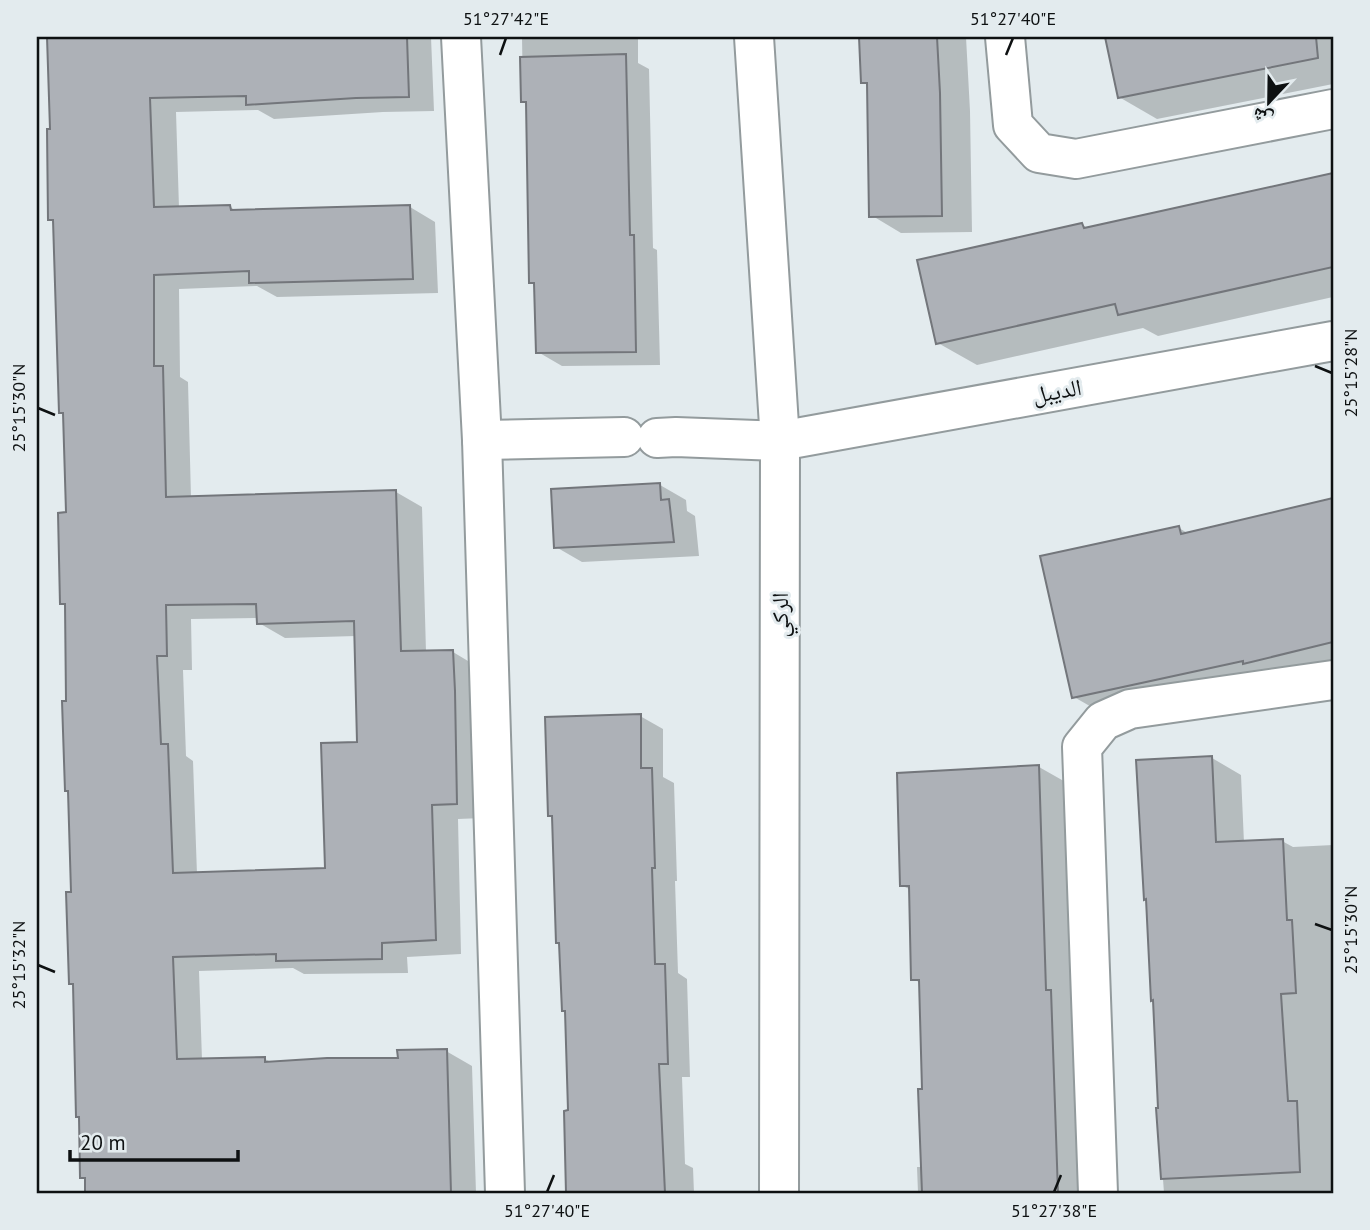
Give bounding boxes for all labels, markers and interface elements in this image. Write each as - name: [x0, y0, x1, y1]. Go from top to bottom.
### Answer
- text: 51°27'42"E: [463, 7, 549, 30]
- text: 51°27'40"E: [970, 7, 1056, 30]
- north arrow: [1234, 66, 1304, 136]
- text: ش: [1249, 103, 1276, 133]
- text: 25°15'28"N: [1339, 329, 1362, 417]
- text: 25°15'30"N: [7, 364, 30, 452]
- street label: الديبل: [1030, 372, 1084, 409]
- street label: الركي: [765, 593, 799, 638]
- text: 25°15'30"N: [1339, 886, 1362, 974]
- text: 25°15'32"N: [7, 921, 30, 1009]
- scale bar: [70, 1118, 238, 1162]
- text: 20 m: [80, 1129, 126, 1156]
- text: 51°27'40"E: [504, 1199, 590, 1222]
- text: 51°27'38"E: [1011, 1199, 1097, 1222]

